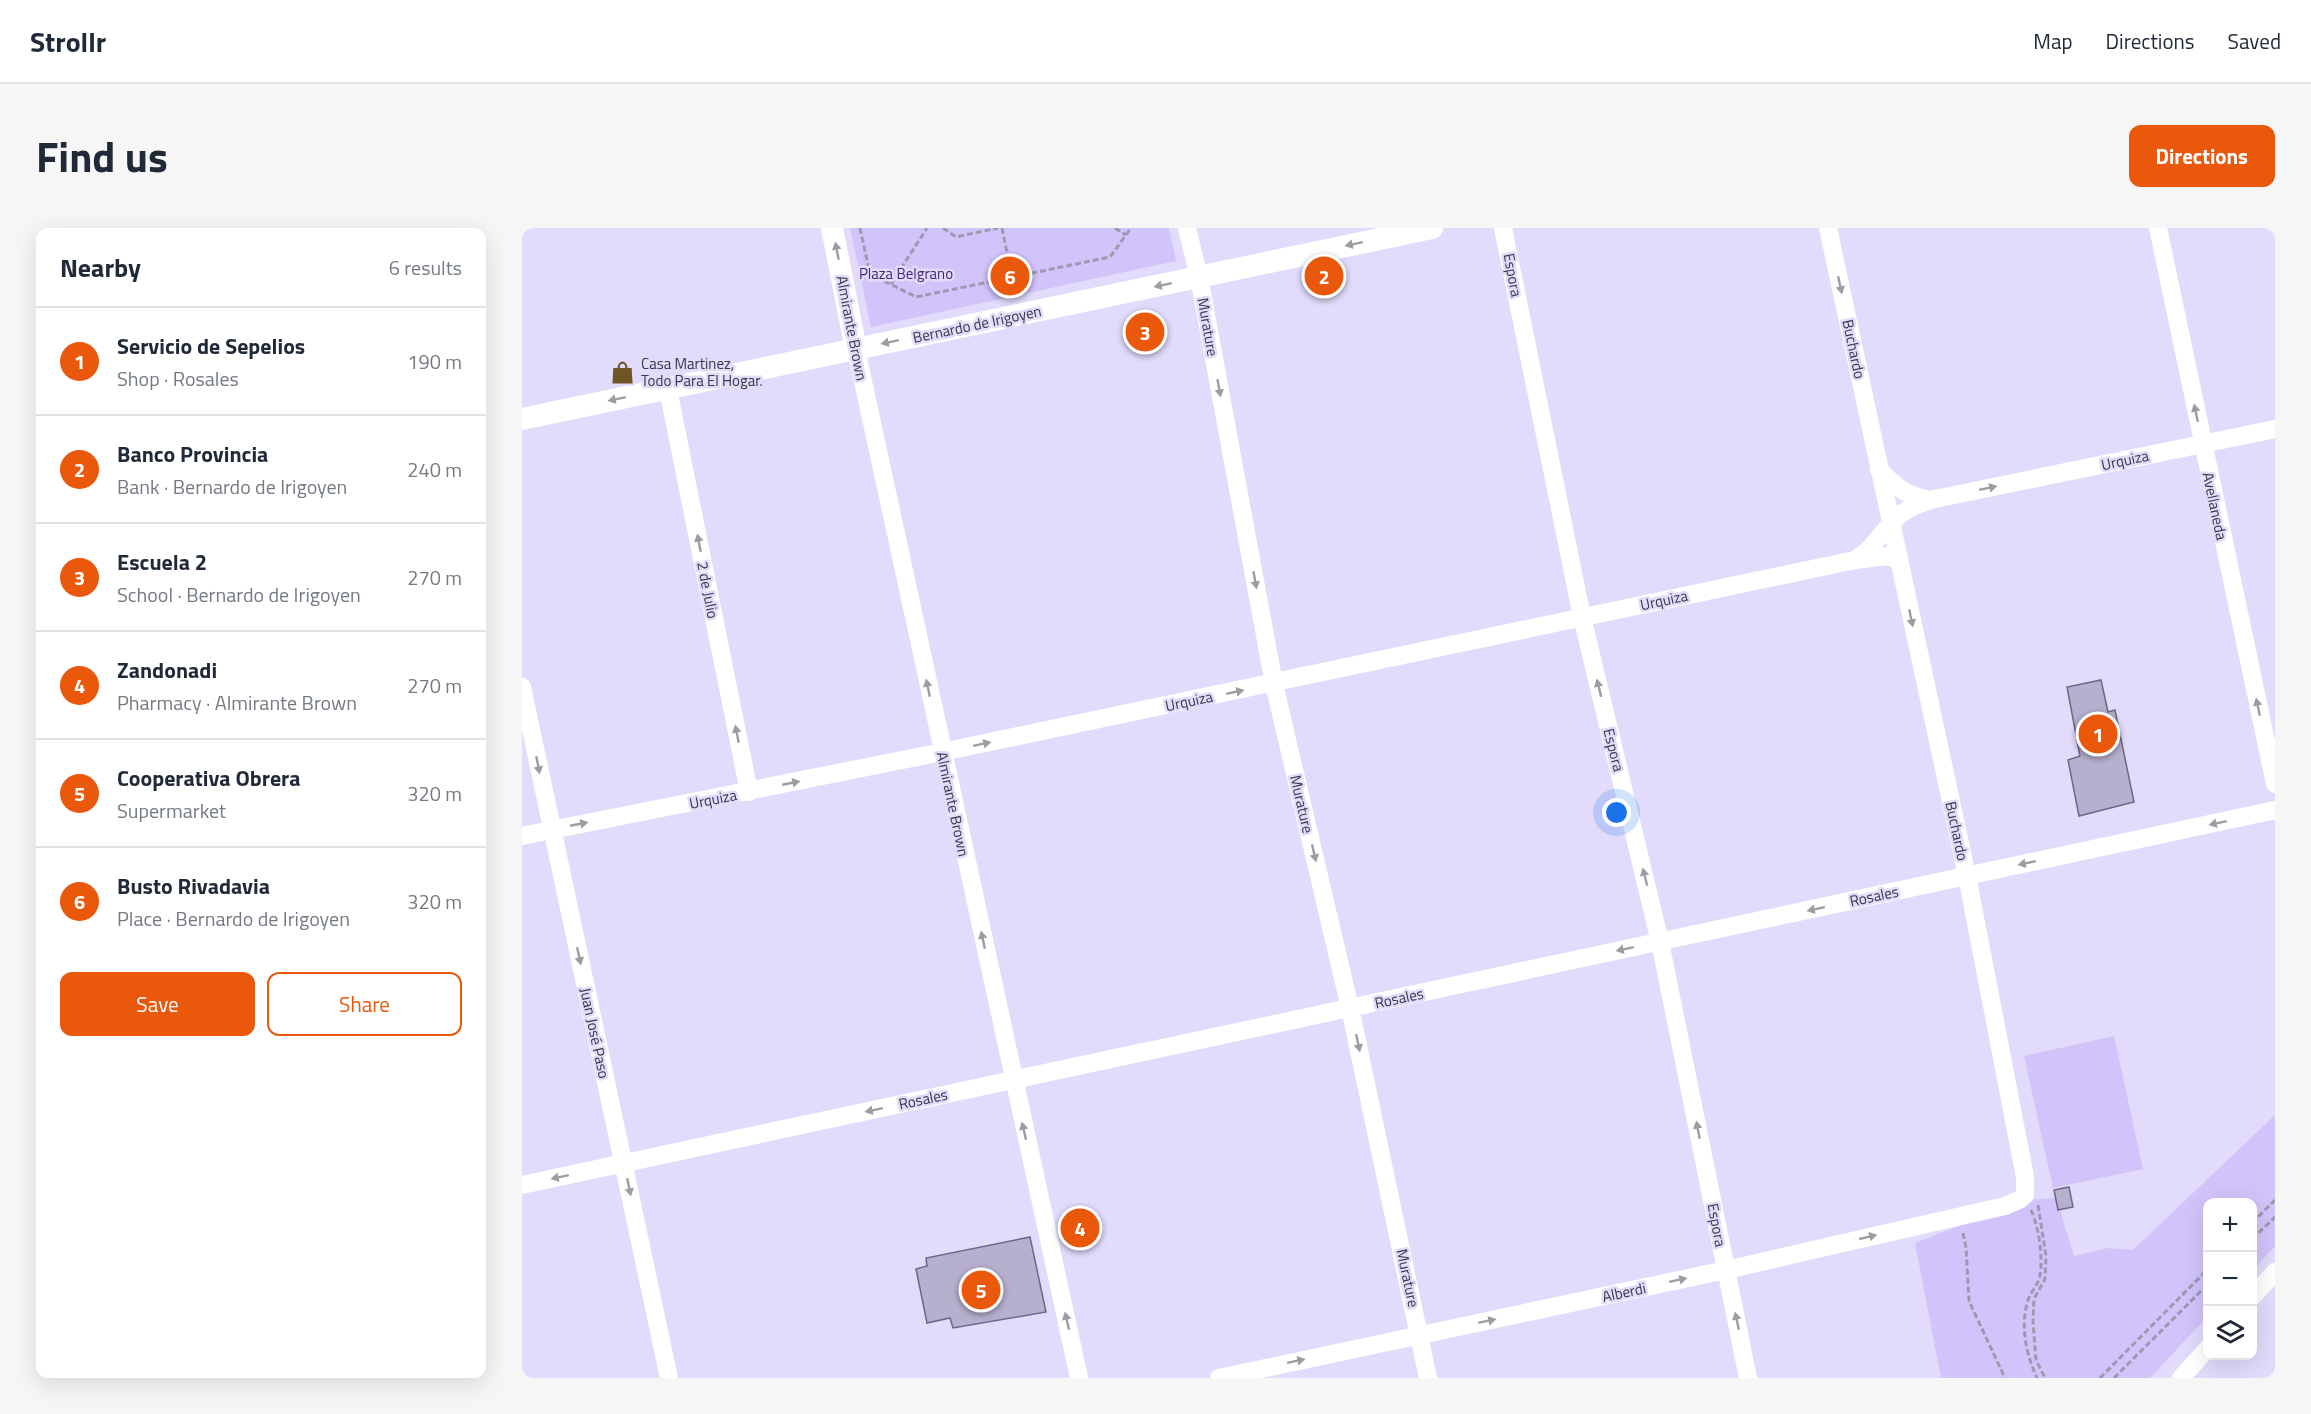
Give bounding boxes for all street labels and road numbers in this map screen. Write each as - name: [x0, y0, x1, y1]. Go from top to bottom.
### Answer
- street label: Espora: [1498, 251, 1529, 299]
- street label: Almirante Brown: [831, 273, 873, 383]
- street label: Murature: [1192, 296, 1224, 358]
- street label: Bernardo de Irigoyen: [911, 299, 1043, 349]
- street label: Buchardo: [1836, 317, 1872, 381]
- street label: Urquiza: [2099, 444, 2151, 476]
- street label: Avellaneda: [2197, 470, 2234, 543]
- street label: 2 de Julio: [691, 560, 725, 620]
- street label: Urquiza: [1638, 584, 1690, 616]
- street label: Urquiza: [1163, 685, 1215, 717]
- street label: Espora: [1598, 726, 1631, 774]
- street label: Almirante Brown: [931, 749, 975, 859]
- street label: Murature: [1284, 773, 1320, 835]
- street label: Urquiza: [687, 783, 739, 815]
- street label: Buchardo: [1939, 799, 1975, 863]
- street label: Rosales: [1847, 880, 1901, 912]
- street label: Rosales: [1372, 982, 1426, 1014]
- street label: Juan José Paso: [574, 985, 616, 1081]
- street label: Rosales: [896, 1083, 950, 1115]
- street label: Espora: [1702, 1201, 1733, 1249]
- street label: Murature: [1391, 1247, 1425, 1309]
- street label: Alberdi: [1600, 1276, 1648, 1308]

